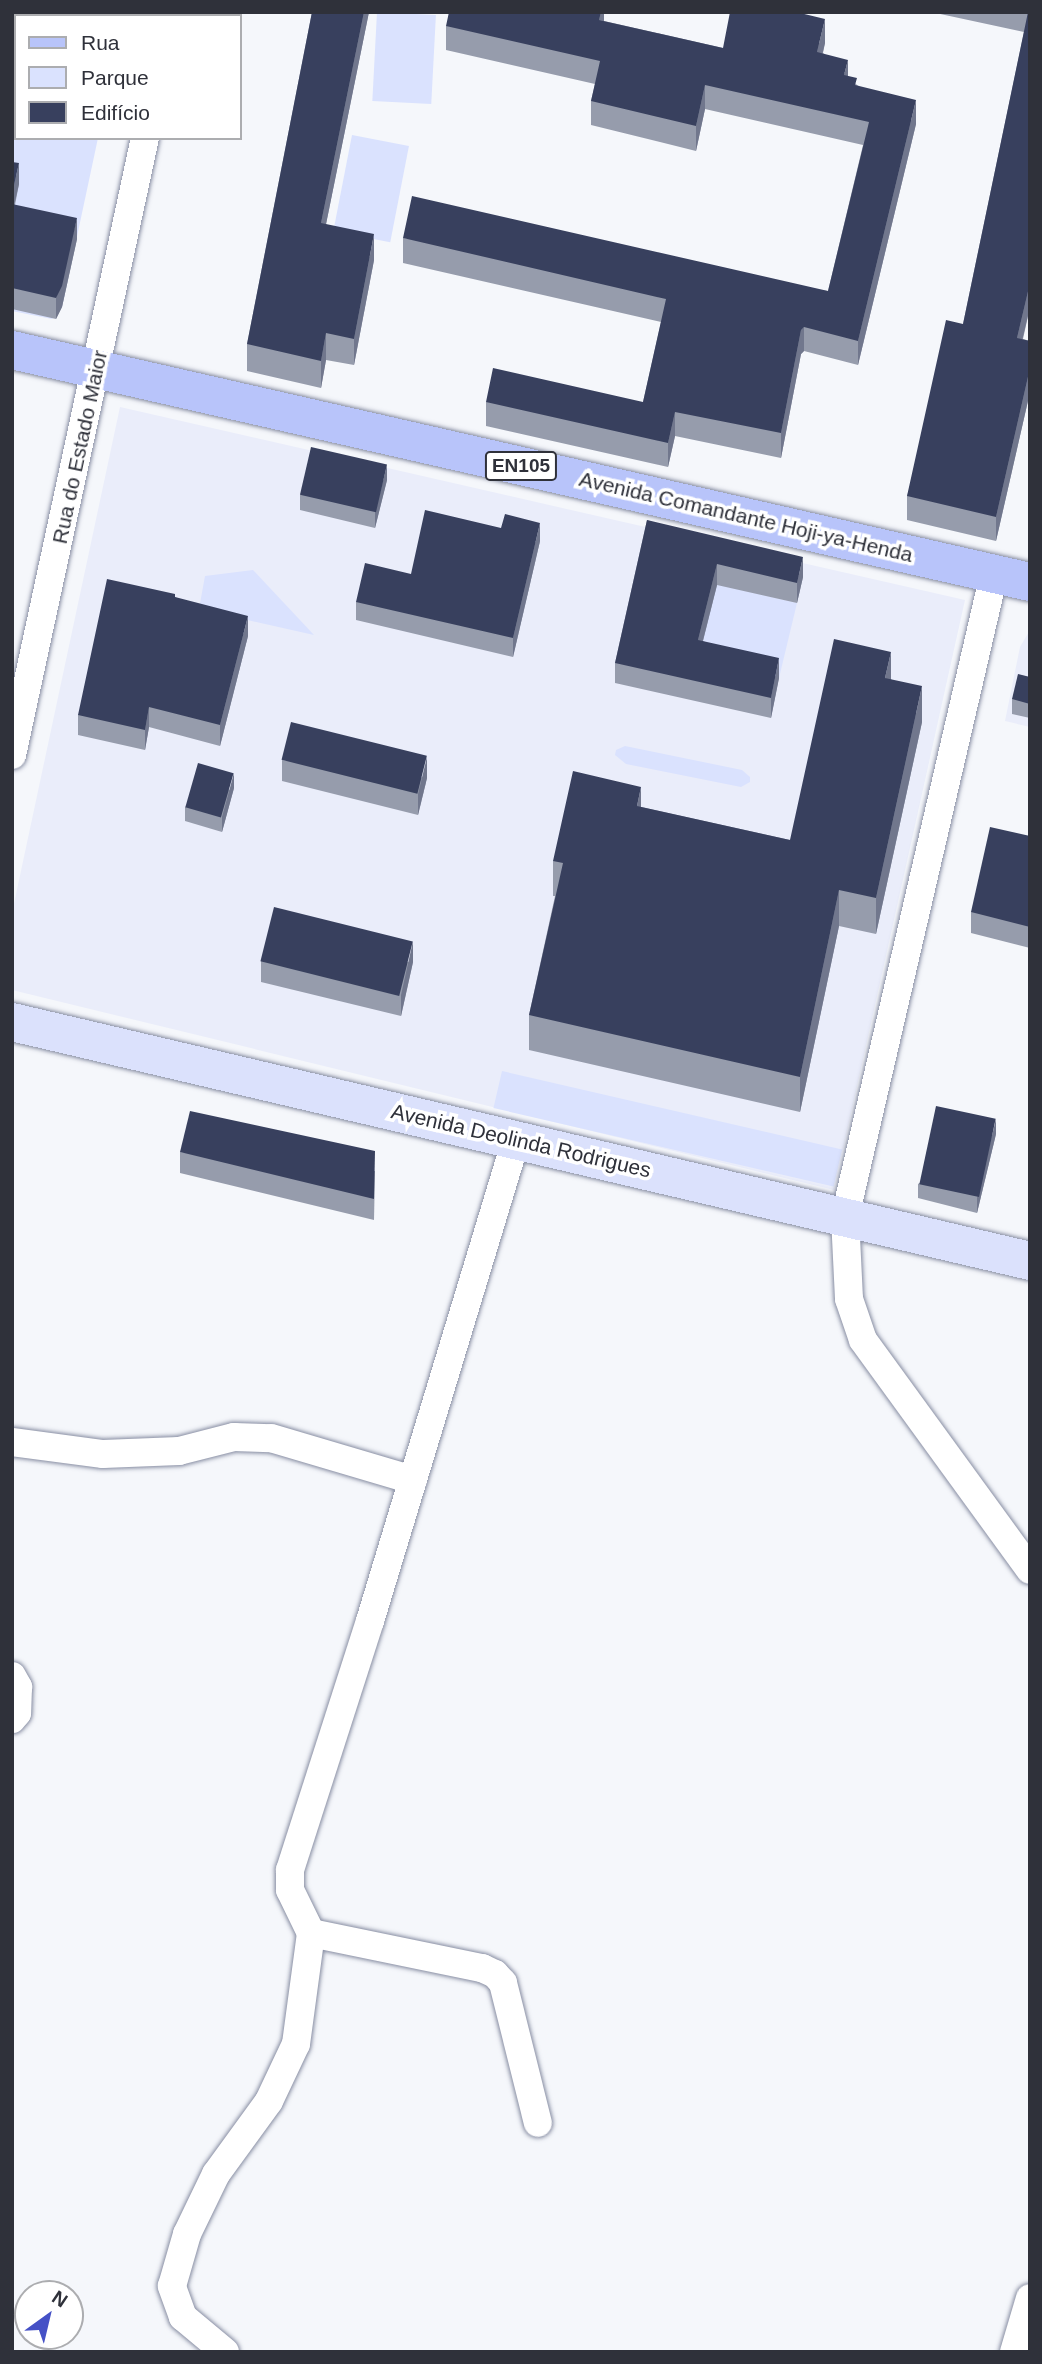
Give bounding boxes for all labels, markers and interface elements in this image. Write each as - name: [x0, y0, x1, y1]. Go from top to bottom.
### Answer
- legend: [14, 14, 242, 140]
- text: Rua: [81, 31, 120, 54]
- text: Parque: [81, 66, 149, 89]
- text: Edifício: [81, 101, 150, 124]
- street label: Rua do Estado Maior: [47, 348, 113, 546]
- road number: EN105: [484, 450, 558, 481]
- street label: Avenida Comandante Hoji-ya-Henda: [577, 466, 915, 568]
- street label: Avenida Deolinda Rodrigues: [389, 1099, 653, 1183]
- north arrow: [14, 2280, 84, 2350]
- text: N: [48, 2286, 71, 2311]

